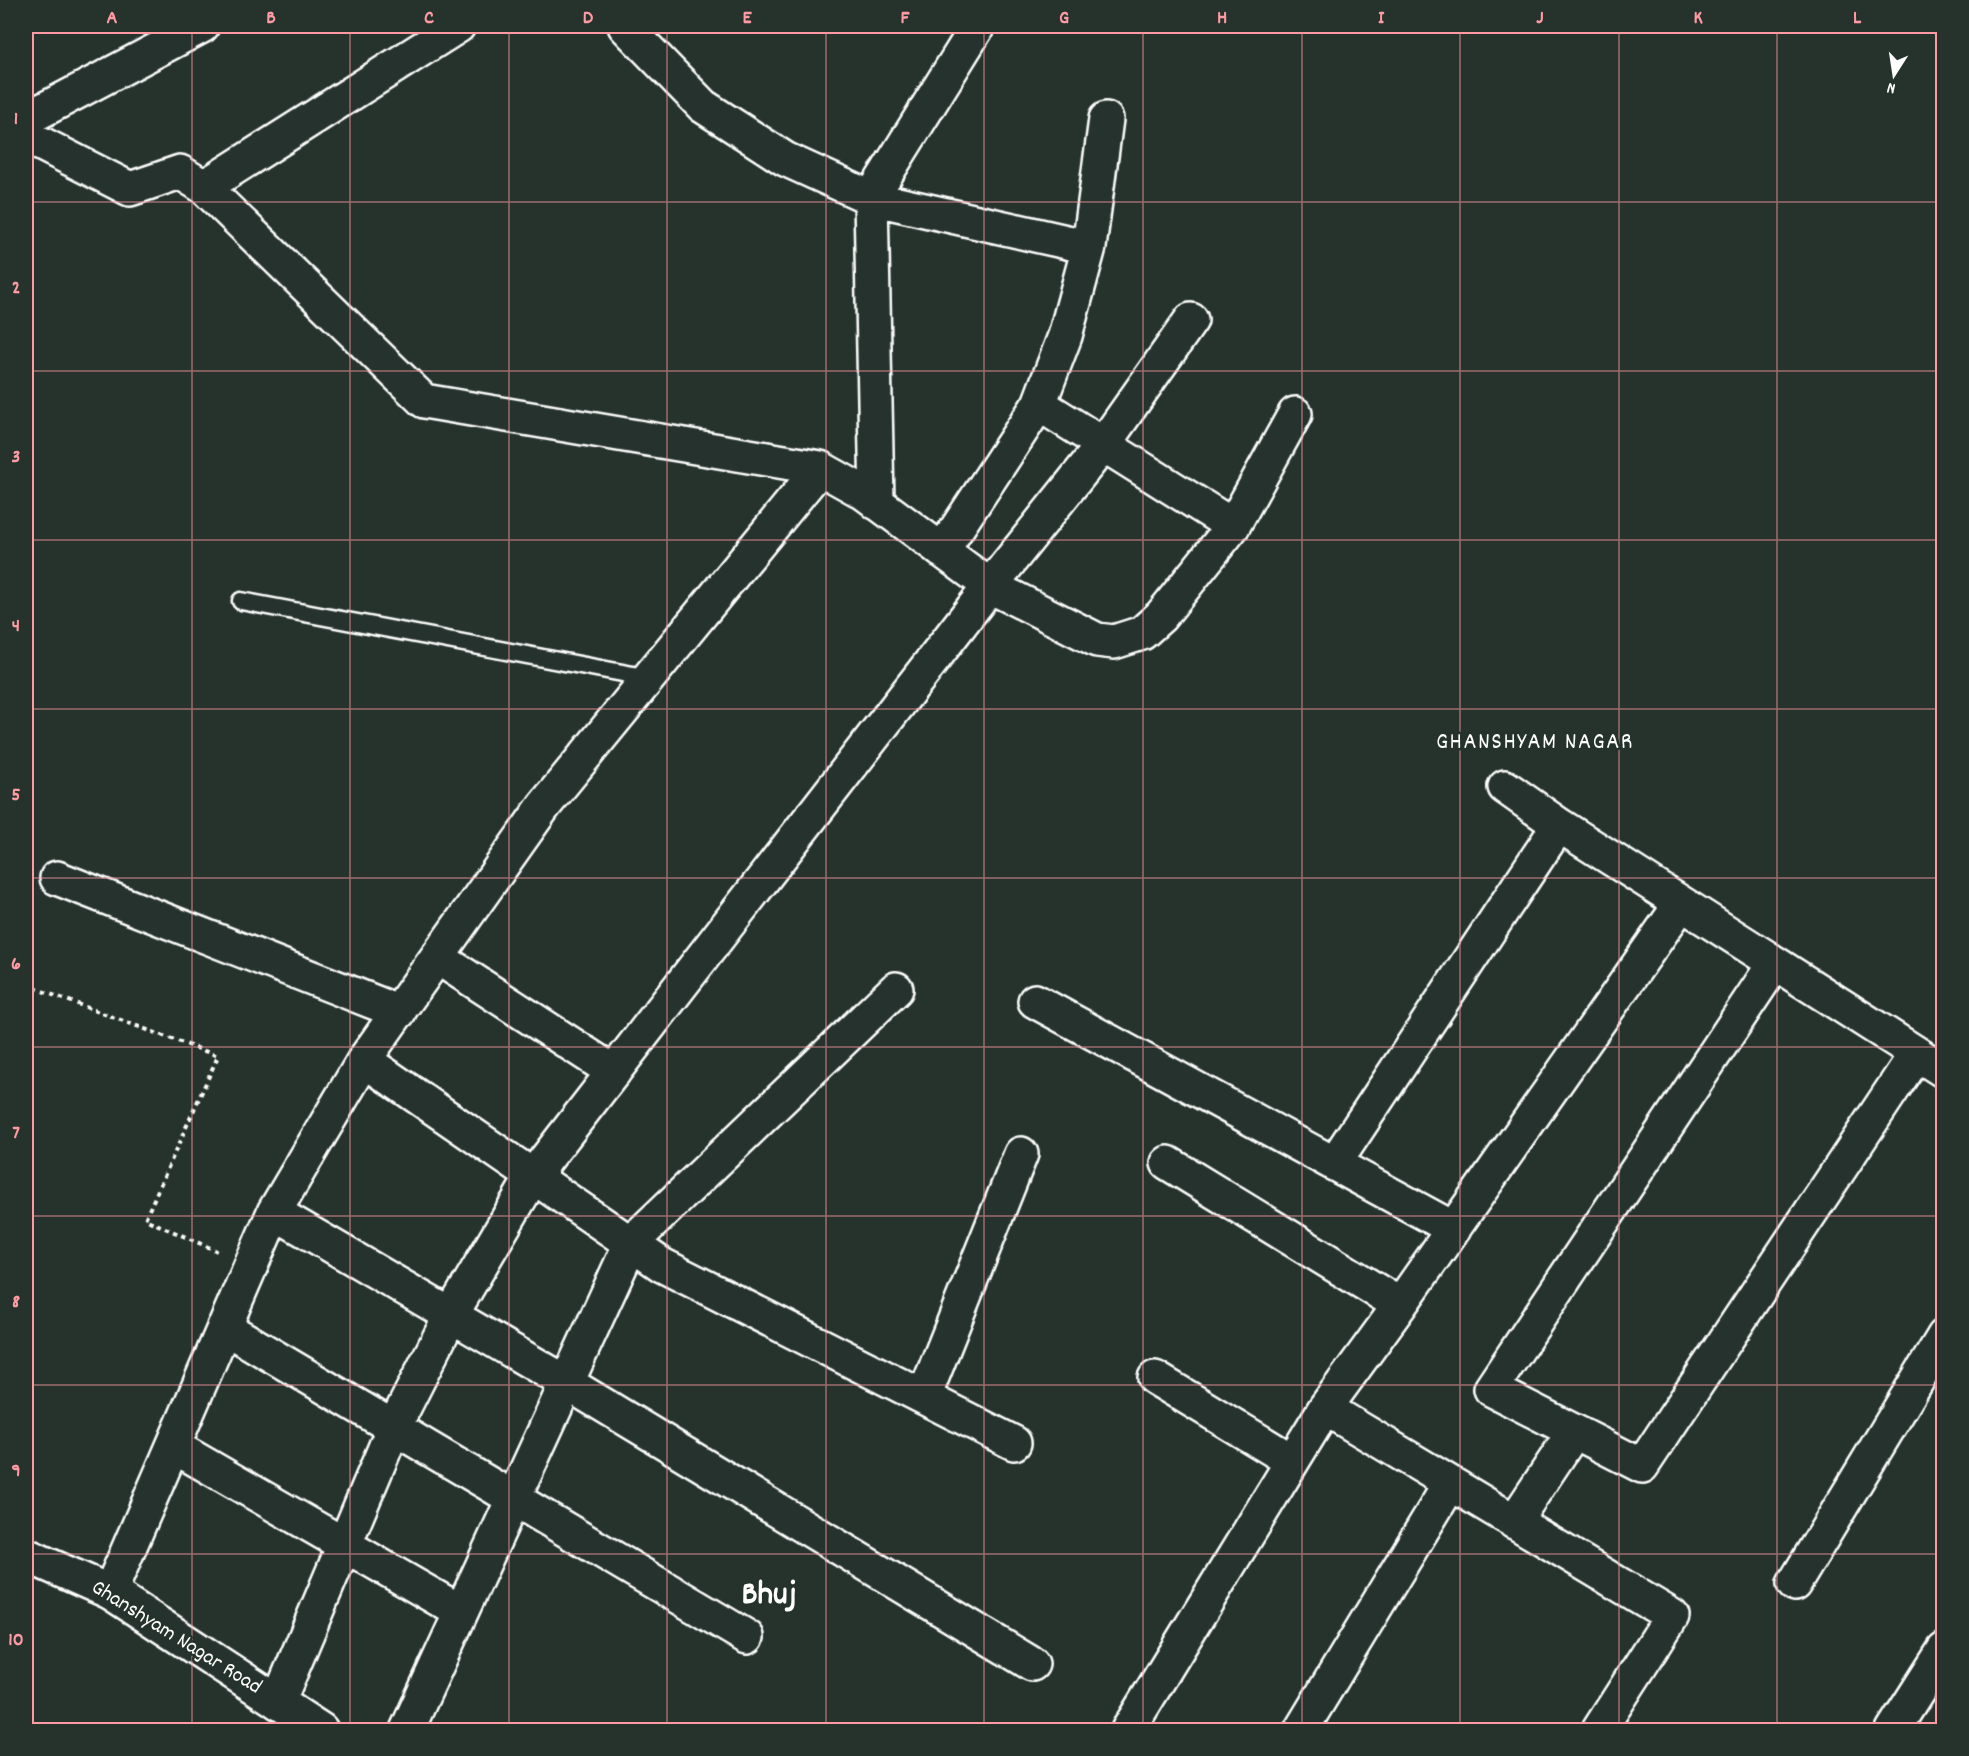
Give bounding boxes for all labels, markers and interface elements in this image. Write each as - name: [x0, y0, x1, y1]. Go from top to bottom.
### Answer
- text: A: [107, 5, 118, 33]
- text: B: [266, 5, 276, 33]
- text: C: [424, 5, 434, 33]
- text: D: [583, 5, 594, 33]
- text: E: [742, 5, 752, 33]
- text: F: [901, 5, 911, 33]
- text: G: [1059, 5, 1069, 33]
- text: H: [1217, 5, 1227, 33]
- text: I: [1378, 5, 1385, 33]
- text: J: [1536, 5, 1544, 33]
- text: K: [1693, 5, 1703, 33]
- text: L: [1853, 5, 1862, 33]
- north arrow: [1864, 45, 1924, 105]
- text: N: [1885, 75, 1898, 99]
- text: 1: [14, 106, 18, 134]
- text: 2: [12, 275, 20, 303]
- text: 3: [12, 444, 20, 472]
- text: 4: [12, 613, 20, 641]
- district label: GHANSHYAM NAGAR: [1436, 726, 1634, 760]
- text: 5: [11, 782, 21, 810]
- text: 6: [11, 951, 21, 979]
- text: 7: [12, 1120, 20, 1148]
- text: 8: [12, 1289, 20, 1317]
- text: 9: [11, 1458, 21, 1486]
- district label: Bhuj: [741, 1572, 797, 1621]
- street label: Ghanshyam Nagar Road: [85, 1573, 267, 1703]
- text: 10: [8, 1627, 24, 1655]

